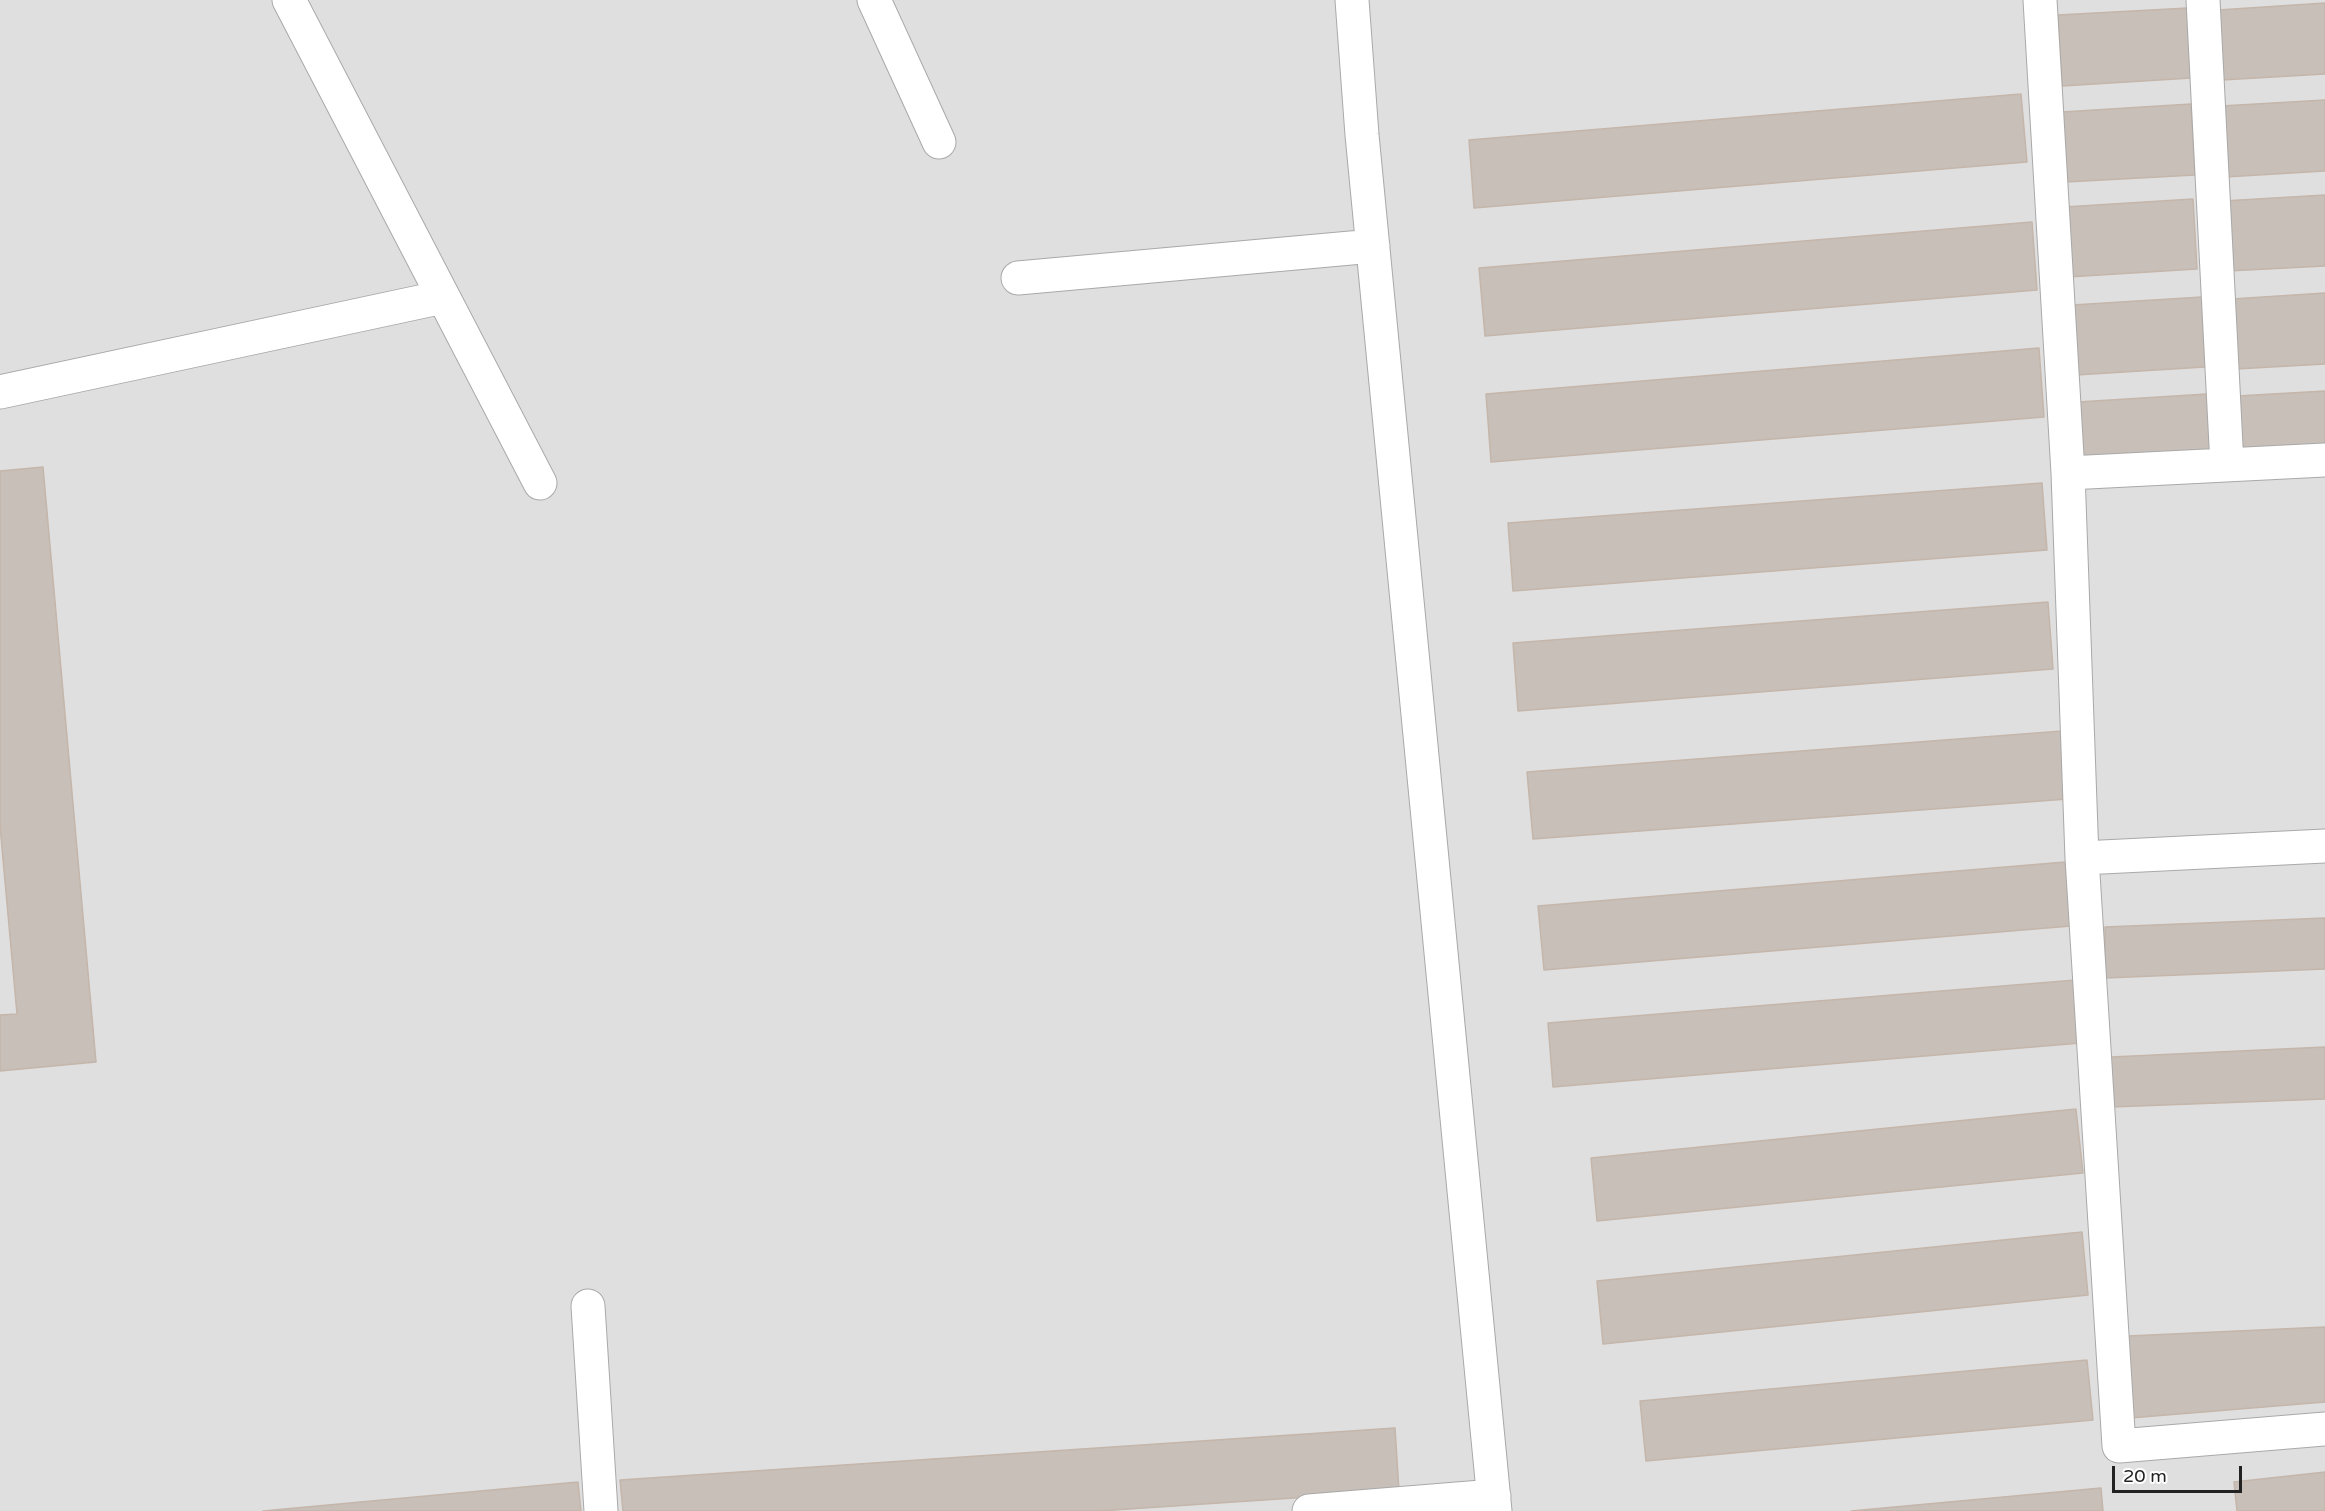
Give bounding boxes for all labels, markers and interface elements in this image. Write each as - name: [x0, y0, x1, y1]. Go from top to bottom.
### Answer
- scale bar: [2115, 1454, 2246, 1492]
- text: 20 m: [2123, 1465, 2167, 1487]

